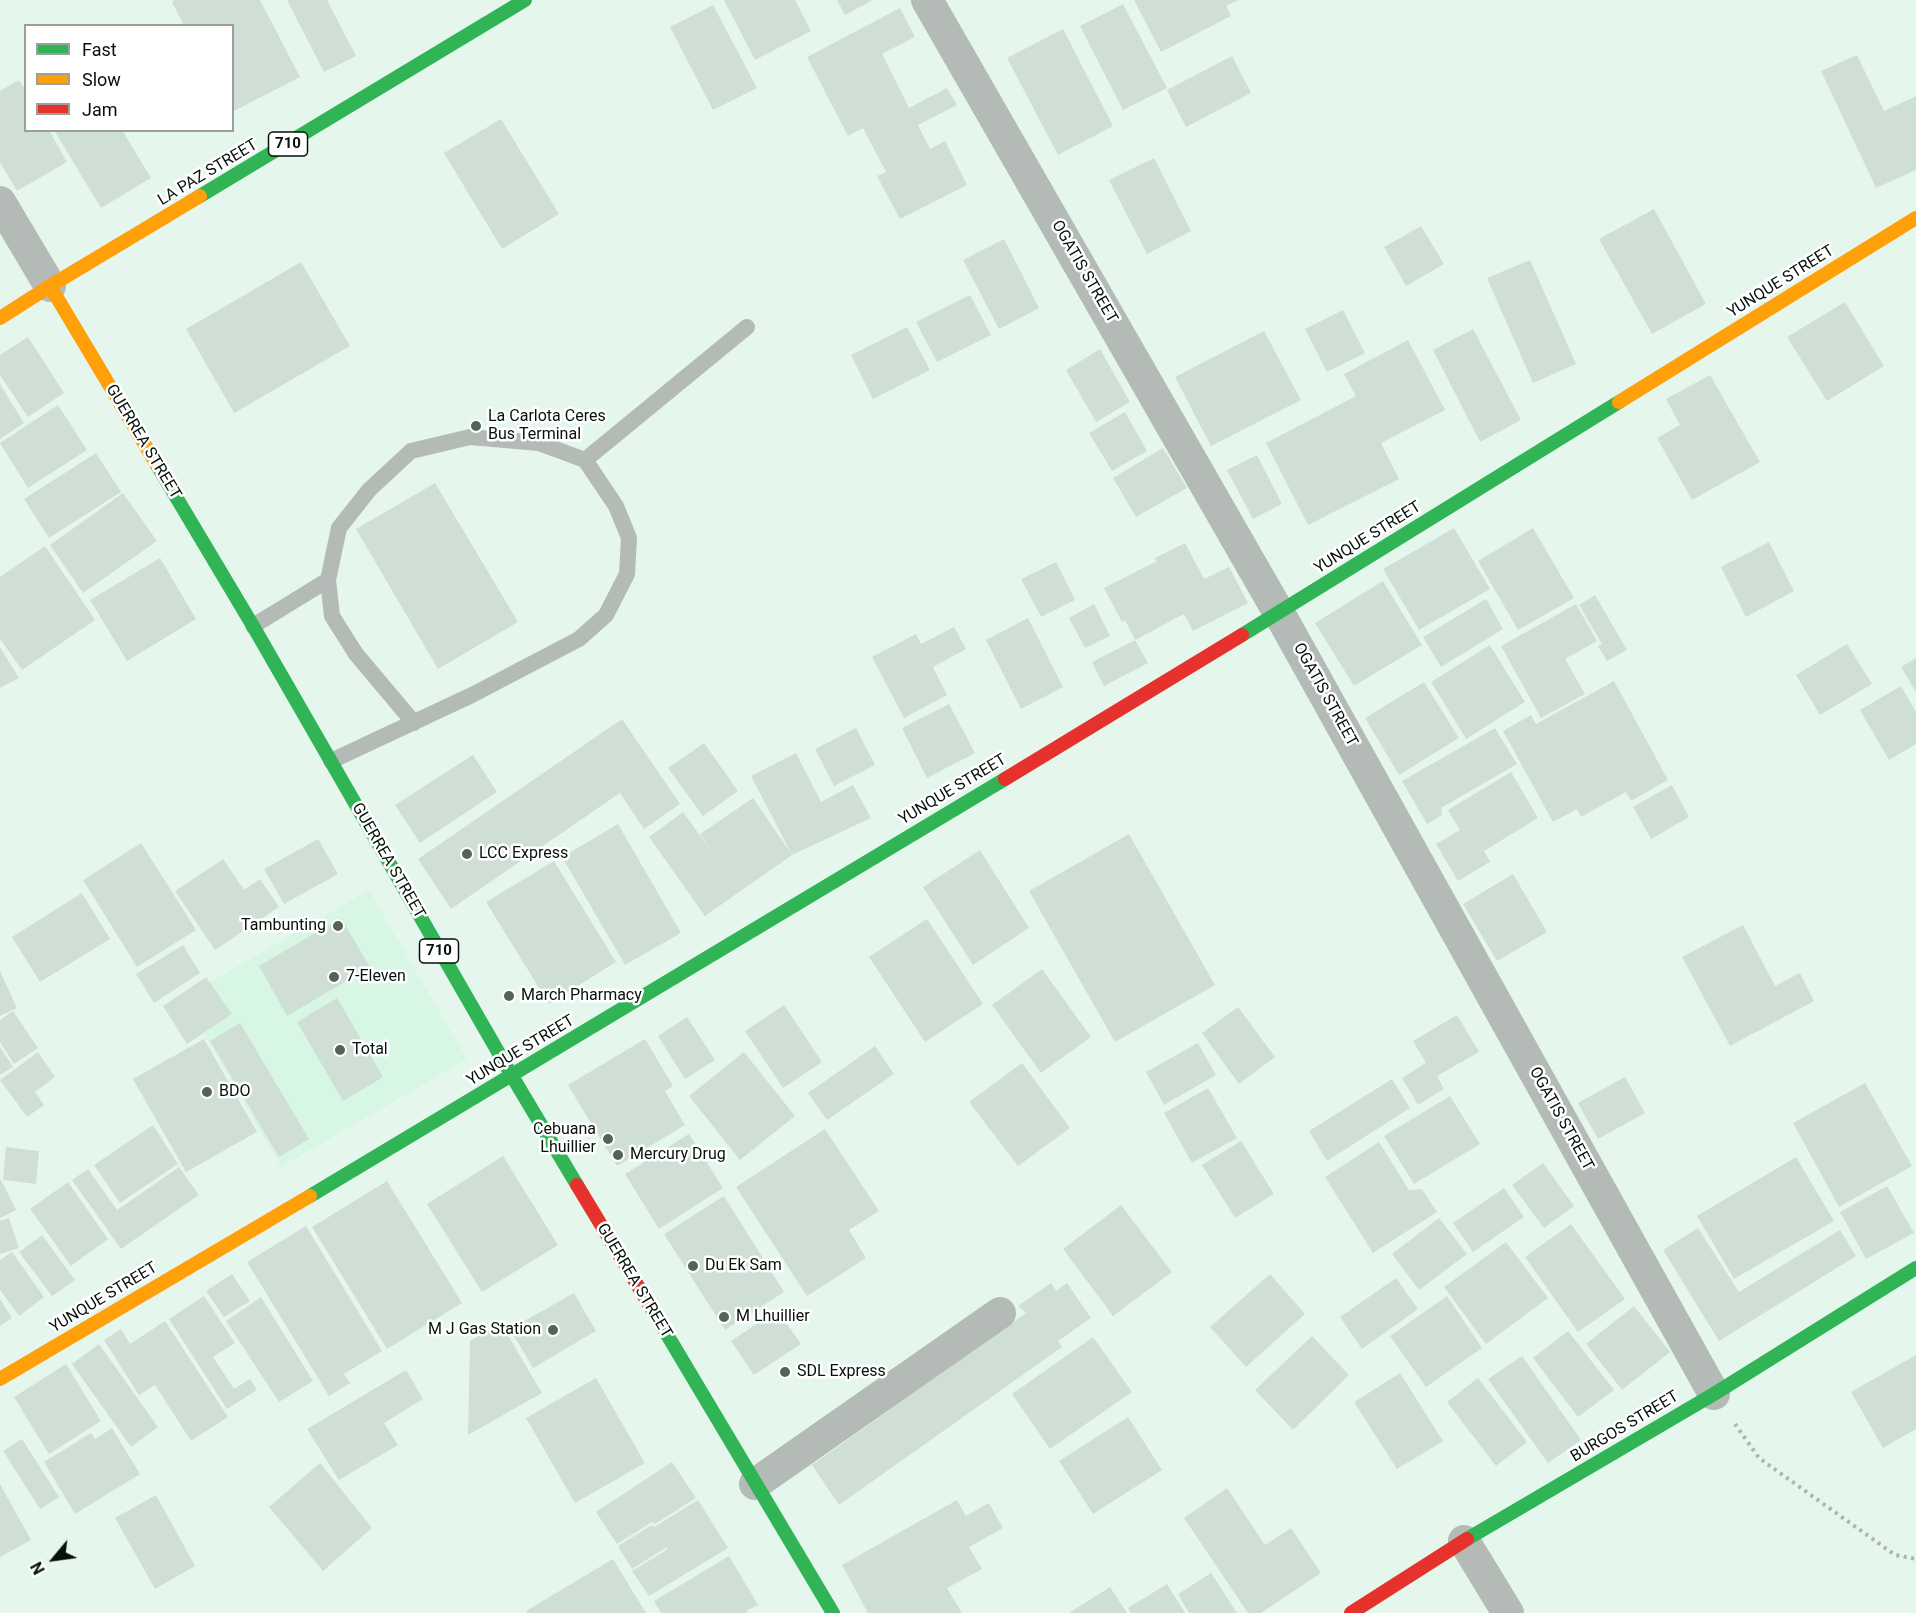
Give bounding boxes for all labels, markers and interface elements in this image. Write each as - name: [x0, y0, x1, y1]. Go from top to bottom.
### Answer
- legend: [24, 24, 234, 132]
- text: Fast: [82, 39, 117, 60]
- text: Slow: [82, 69, 121, 90]
- text: Jam: [82, 99, 118, 120]
- road number: 710: [268, 132, 308, 156]
- street label: LA PAZ STREET: [155, 136, 261, 210]
- street label: OGATIS STREET: [1047, 217, 1121, 327]
- street label: YUNQUE STREET: [1724, 242, 1838, 322]
- street label: GUERREA STREET: [101, 381, 185, 503]
- place label: La Carlota Ceres Bus Terminal: [488, 407, 606, 445]
- marker: La Carlota Ceres Bus Terminal: [469, 419, 483, 433]
- street label: YUNQUE STREET: [1311, 498, 1425, 578]
- street label: OGATIS STREET: [1289, 640, 1361, 750]
- street label: YUNQUE STREET: [896, 750, 1010, 830]
- street label: GUERREA STREET: [347, 800, 429, 922]
- place label: LCC Express: [479, 844, 568, 864]
- marker: LCC Express: [460, 847, 474, 861]
- place label: Tambunting: [241, 916, 326, 936]
- marker: Tambunting: [331, 919, 345, 933]
- road number: 710: [420, 939, 458, 963]
- place label: 7-Eleven: [346, 967, 406, 987]
- marker: 7-Eleven: [327, 970, 341, 984]
- place label: March Pharmacy: [521, 986, 642, 1006]
- marker: March Pharmacy: [502, 989, 516, 1003]
- street label: YUNQUE STREET: [464, 1011, 578, 1091]
- place label: Total: [352, 1040, 388, 1060]
- marker: Total: [333, 1043, 347, 1057]
- street label: OGATIS STREET: [1525, 1064, 1597, 1174]
- place label: BDO: [219, 1082, 250, 1102]
- marker: BDO: [200, 1085, 214, 1099]
- place label: Cebuana Lhuillier: [533, 1120, 596, 1158]
- marker: Cebuana Lhuillier: [601, 1132, 615, 1146]
- place label: Mercury Drug: [630, 1145, 726, 1165]
- marker: Mercury Drug: [611, 1148, 625, 1162]
- street label: GUERREA STREET: [592, 1220, 676, 1342]
- place label: Du Ek Sam: [705, 1256, 782, 1276]
- street label: YUNQUE STREET: [47, 1258, 161, 1338]
- marker: Du Ek Sam: [686, 1259, 700, 1273]
- place label: M Lhuillier: [736, 1307, 810, 1327]
- marker: M Lhuillier: [717, 1310, 731, 1324]
- place label: M J Gas Station: [428, 1320, 541, 1340]
- marker: M J Gas Station: [546, 1323, 560, 1337]
- place label: SDL Express: [797, 1362, 886, 1382]
- marker: SDL Express: [778, 1365, 792, 1379]
- street label: BURGOS STREET: [1568, 1387, 1682, 1467]
- north arrow: [24, 1529, 84, 1589]
- text: N: [27, 1558, 49, 1578]

